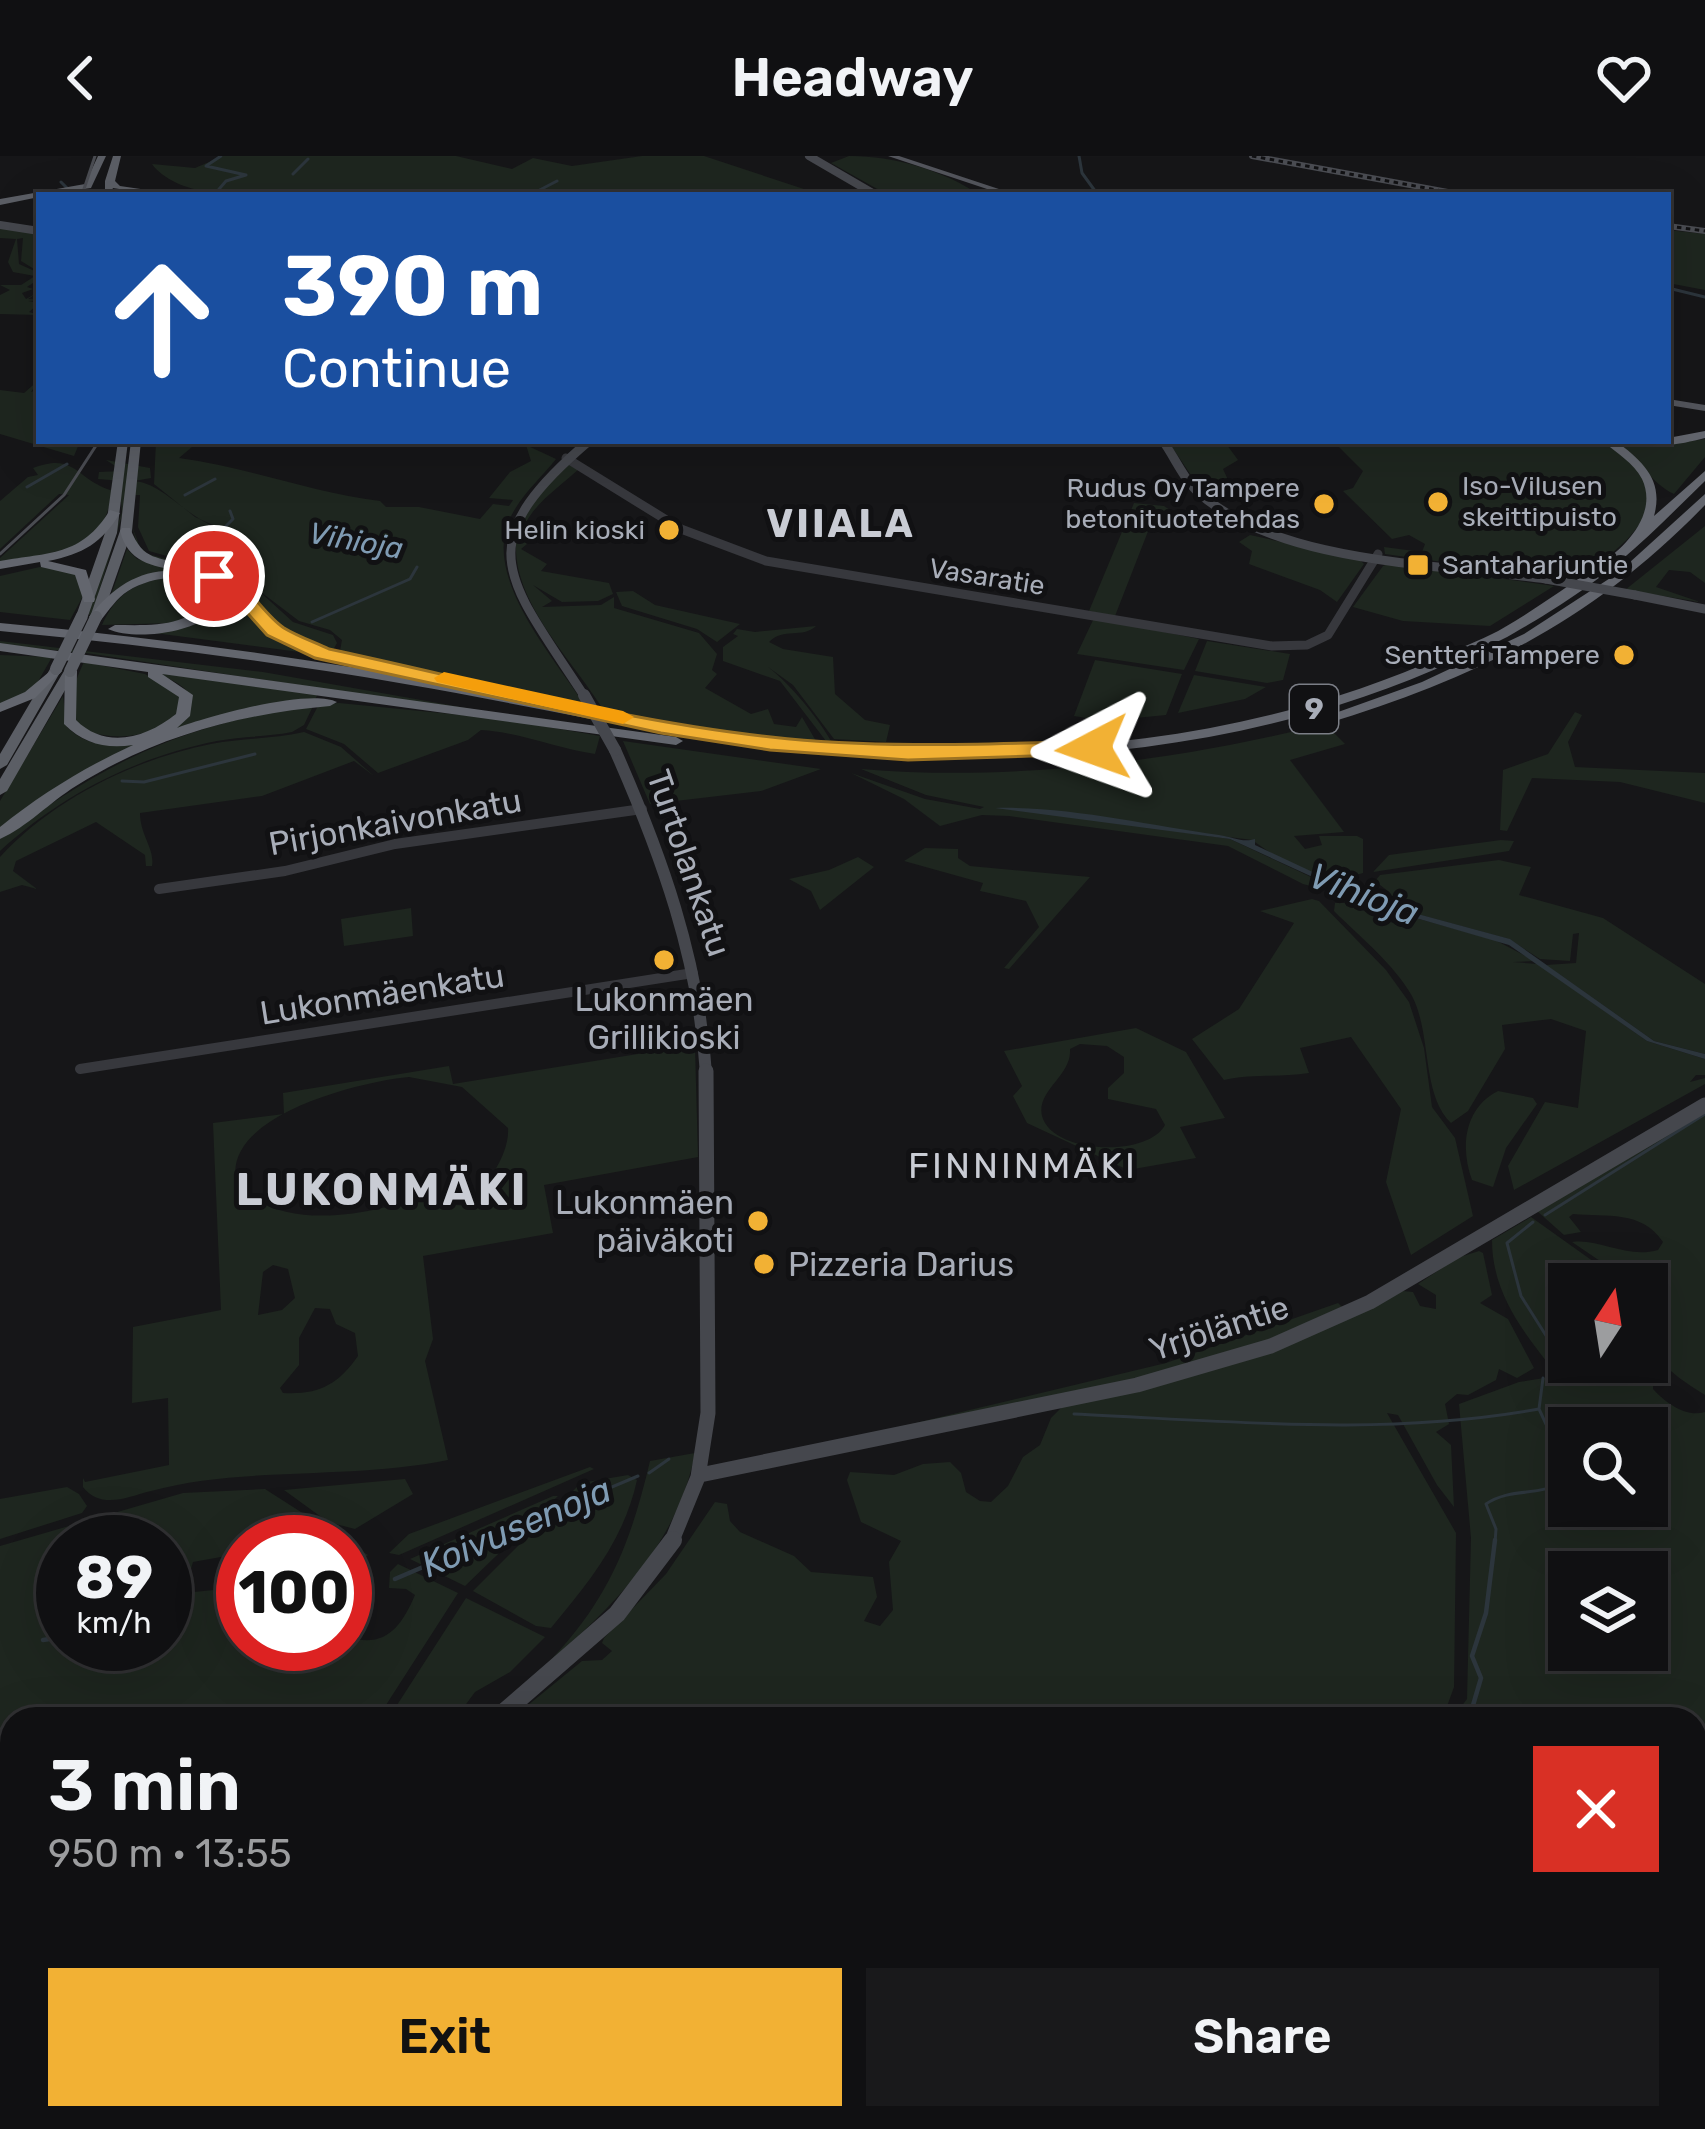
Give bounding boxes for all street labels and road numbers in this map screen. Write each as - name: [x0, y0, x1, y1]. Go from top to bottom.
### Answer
- street label: Vasaratie: [927, 552, 1047, 602]
- road number: 9: [1290, 685, 1338, 733]
- street label: Turtolankatu: [639, 765, 739, 961]
- street label: Pirjonkaivonkatu: [266, 781, 524, 863]
- street label: Lukonmäenkatu: [257, 955, 507, 1033]
- street label: Yrjöläntie: [1144, 1287, 1294, 1369]

